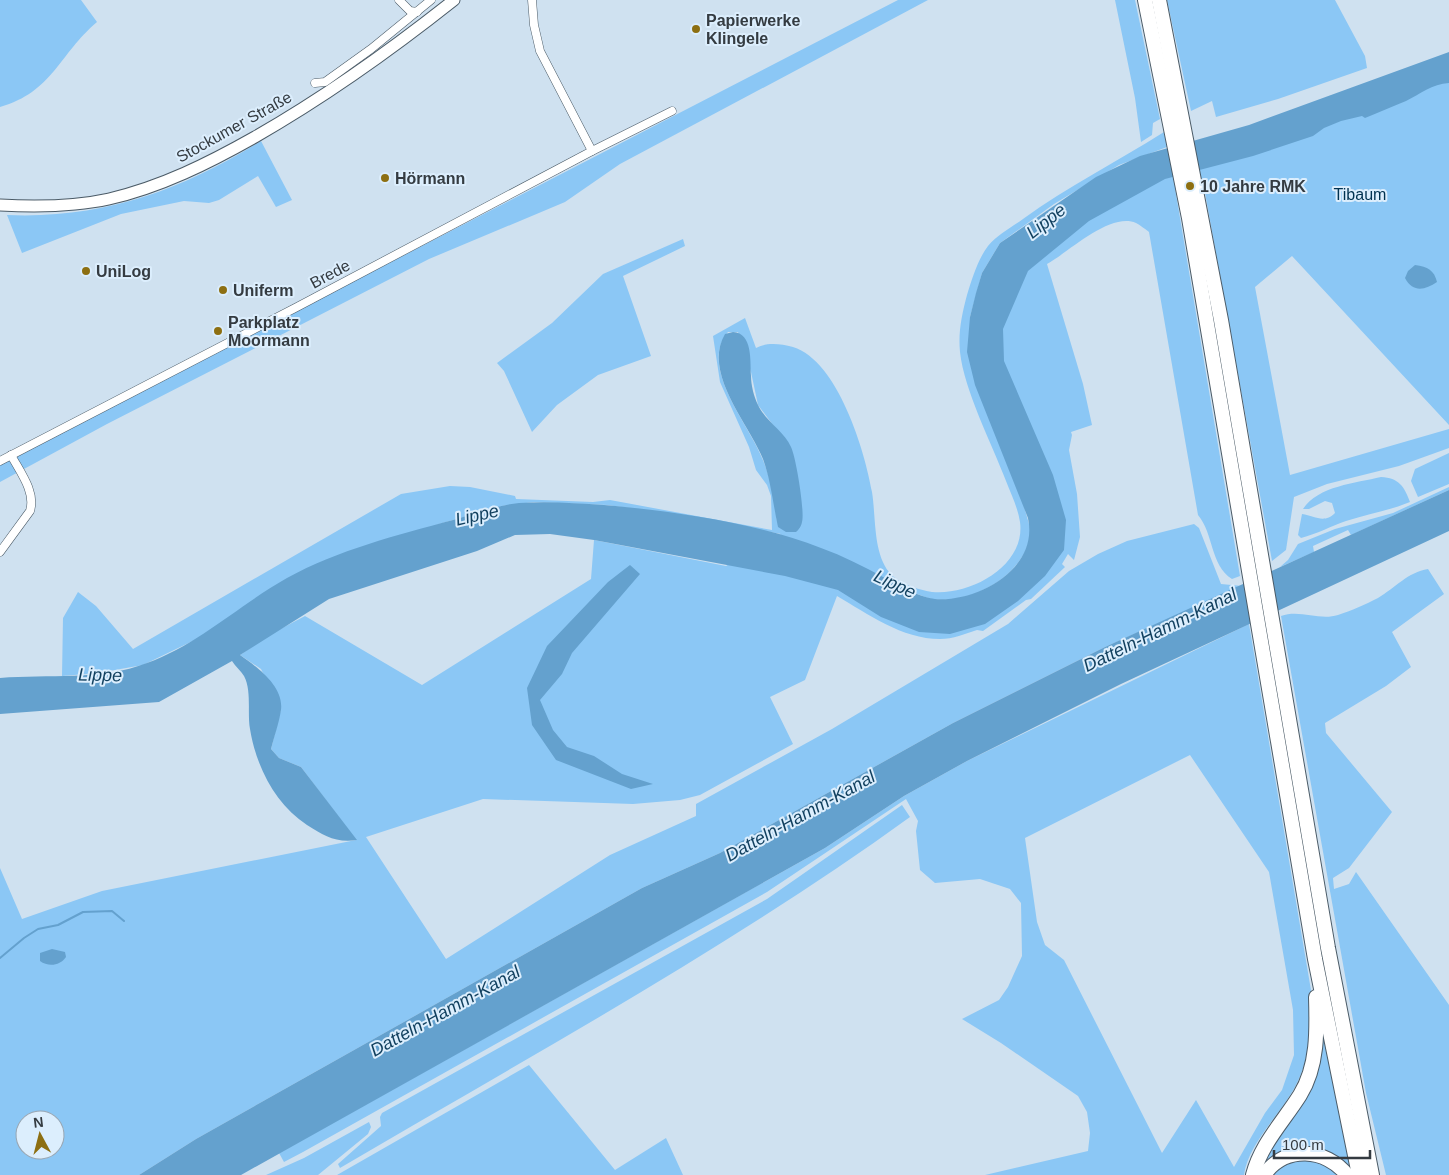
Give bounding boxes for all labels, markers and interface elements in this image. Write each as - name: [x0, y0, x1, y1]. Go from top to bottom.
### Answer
- place label: Papierwerke Klingele: [706, 12, 800, 47]
- marker: Papierwerke Klingele: [690, 23, 702, 35]
- street label: Stockumer Straße: [173, 88, 295, 166]
- place label: Hörmann: [395, 170, 465, 187]
- marker: Hörmann: [379, 172, 391, 184]
- place label: 10 Jahre RMK: [1200, 178, 1306, 195]
- marker: 10 Jahre RMK: [1184, 180, 1196, 192]
- park label: Tibaum: [1334, 186, 1386, 203]
- water label: Lippe: [1022, 200, 1070, 242]
- street label: Brede: [307, 256, 353, 292]
- place label: UniLog: [96, 263, 151, 280]
- marker: UniLog: [80, 265, 92, 277]
- place label: Uniferm: [233, 282, 293, 299]
- marker: Uniferm: [217, 284, 229, 296]
- place label: Parkplatz Moormann: [228, 314, 310, 349]
- marker: Parkplatz Moormann: [212, 325, 224, 337]
- water label: Lippe: [453, 500, 501, 530]
- water label: Lippe: [871, 566, 919, 602]
- water label: Datteln-Hamm-Kanal: [1080, 584, 1241, 676]
- water label: Lippe: [78, 665, 122, 685]
- water label: Datteln-Hamm-Kanal: [722, 766, 879, 865]
- water label: Datteln-Hamm-Kanal: [367, 961, 524, 1060]
- north arrow: [15, 1110, 65, 1160]
- text: N: [32, 1114, 44, 1131]
- scale bar: [1274, 1128, 1370, 1160]
- text: 100 m: [1282, 1136, 1324, 1153]

